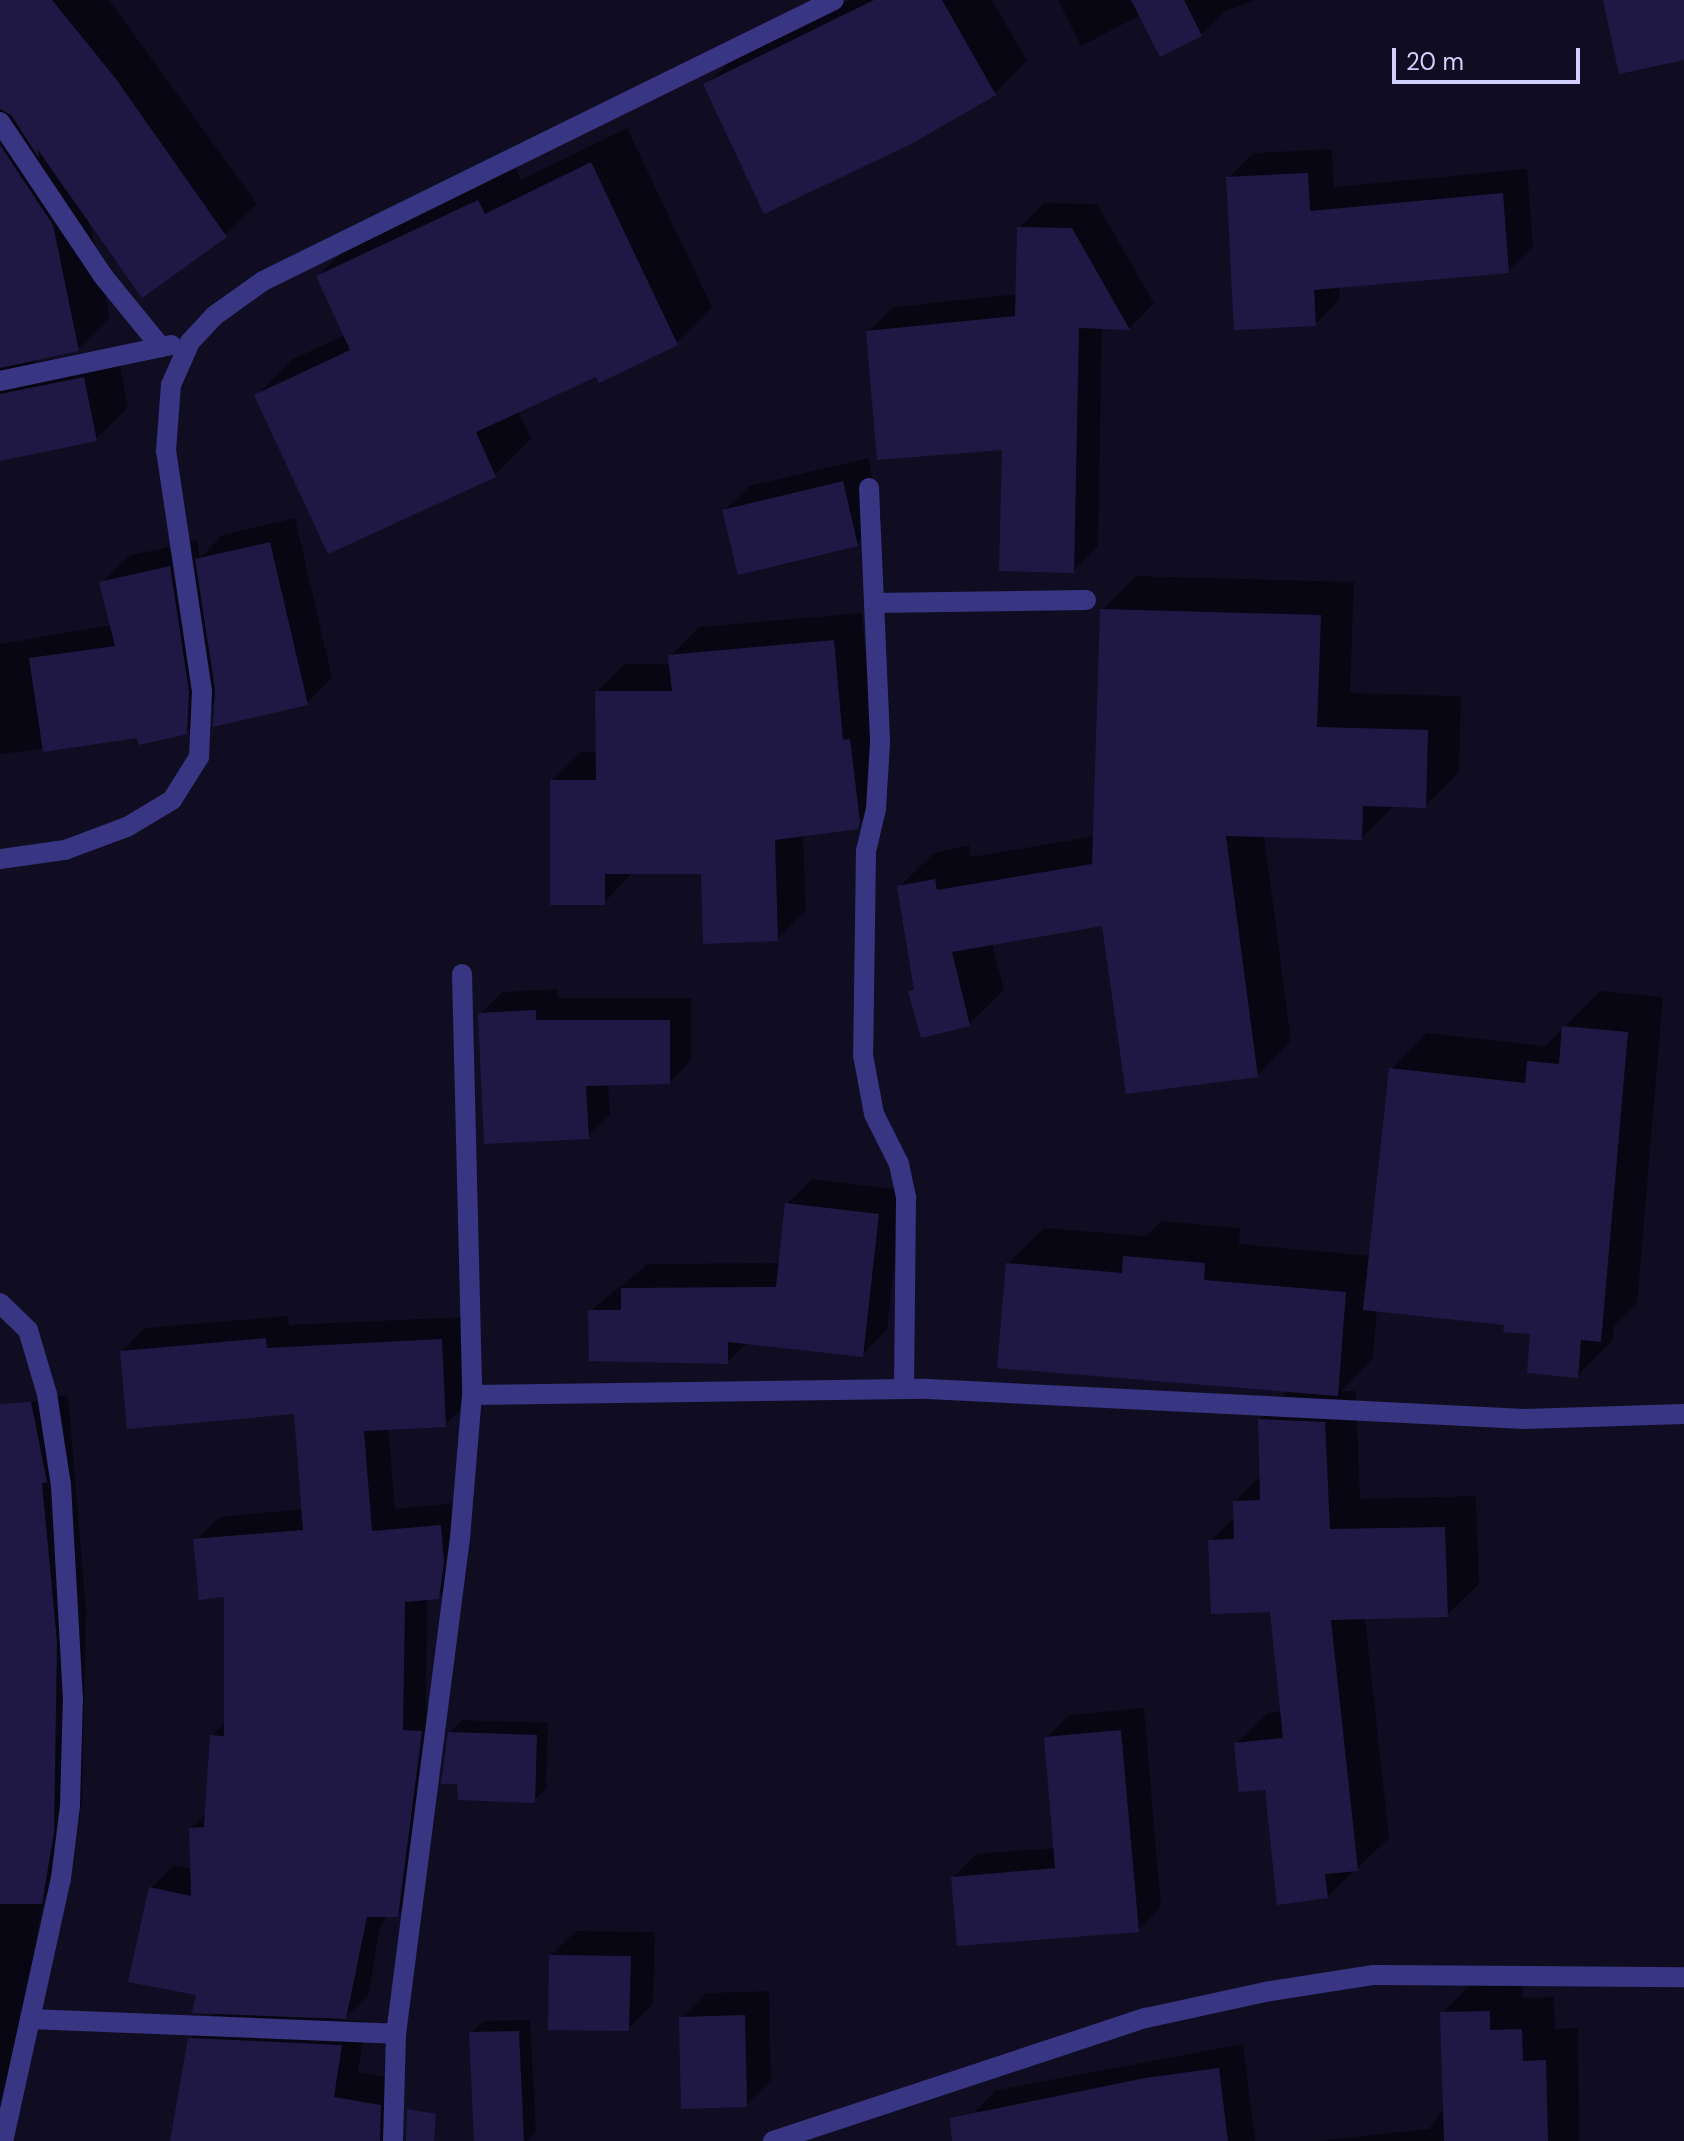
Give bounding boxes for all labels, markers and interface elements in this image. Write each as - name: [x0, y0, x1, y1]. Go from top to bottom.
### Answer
- scale bar: [1396, 32, 1584, 82]
- text: 20 m: [1406, 46, 1464, 77]

